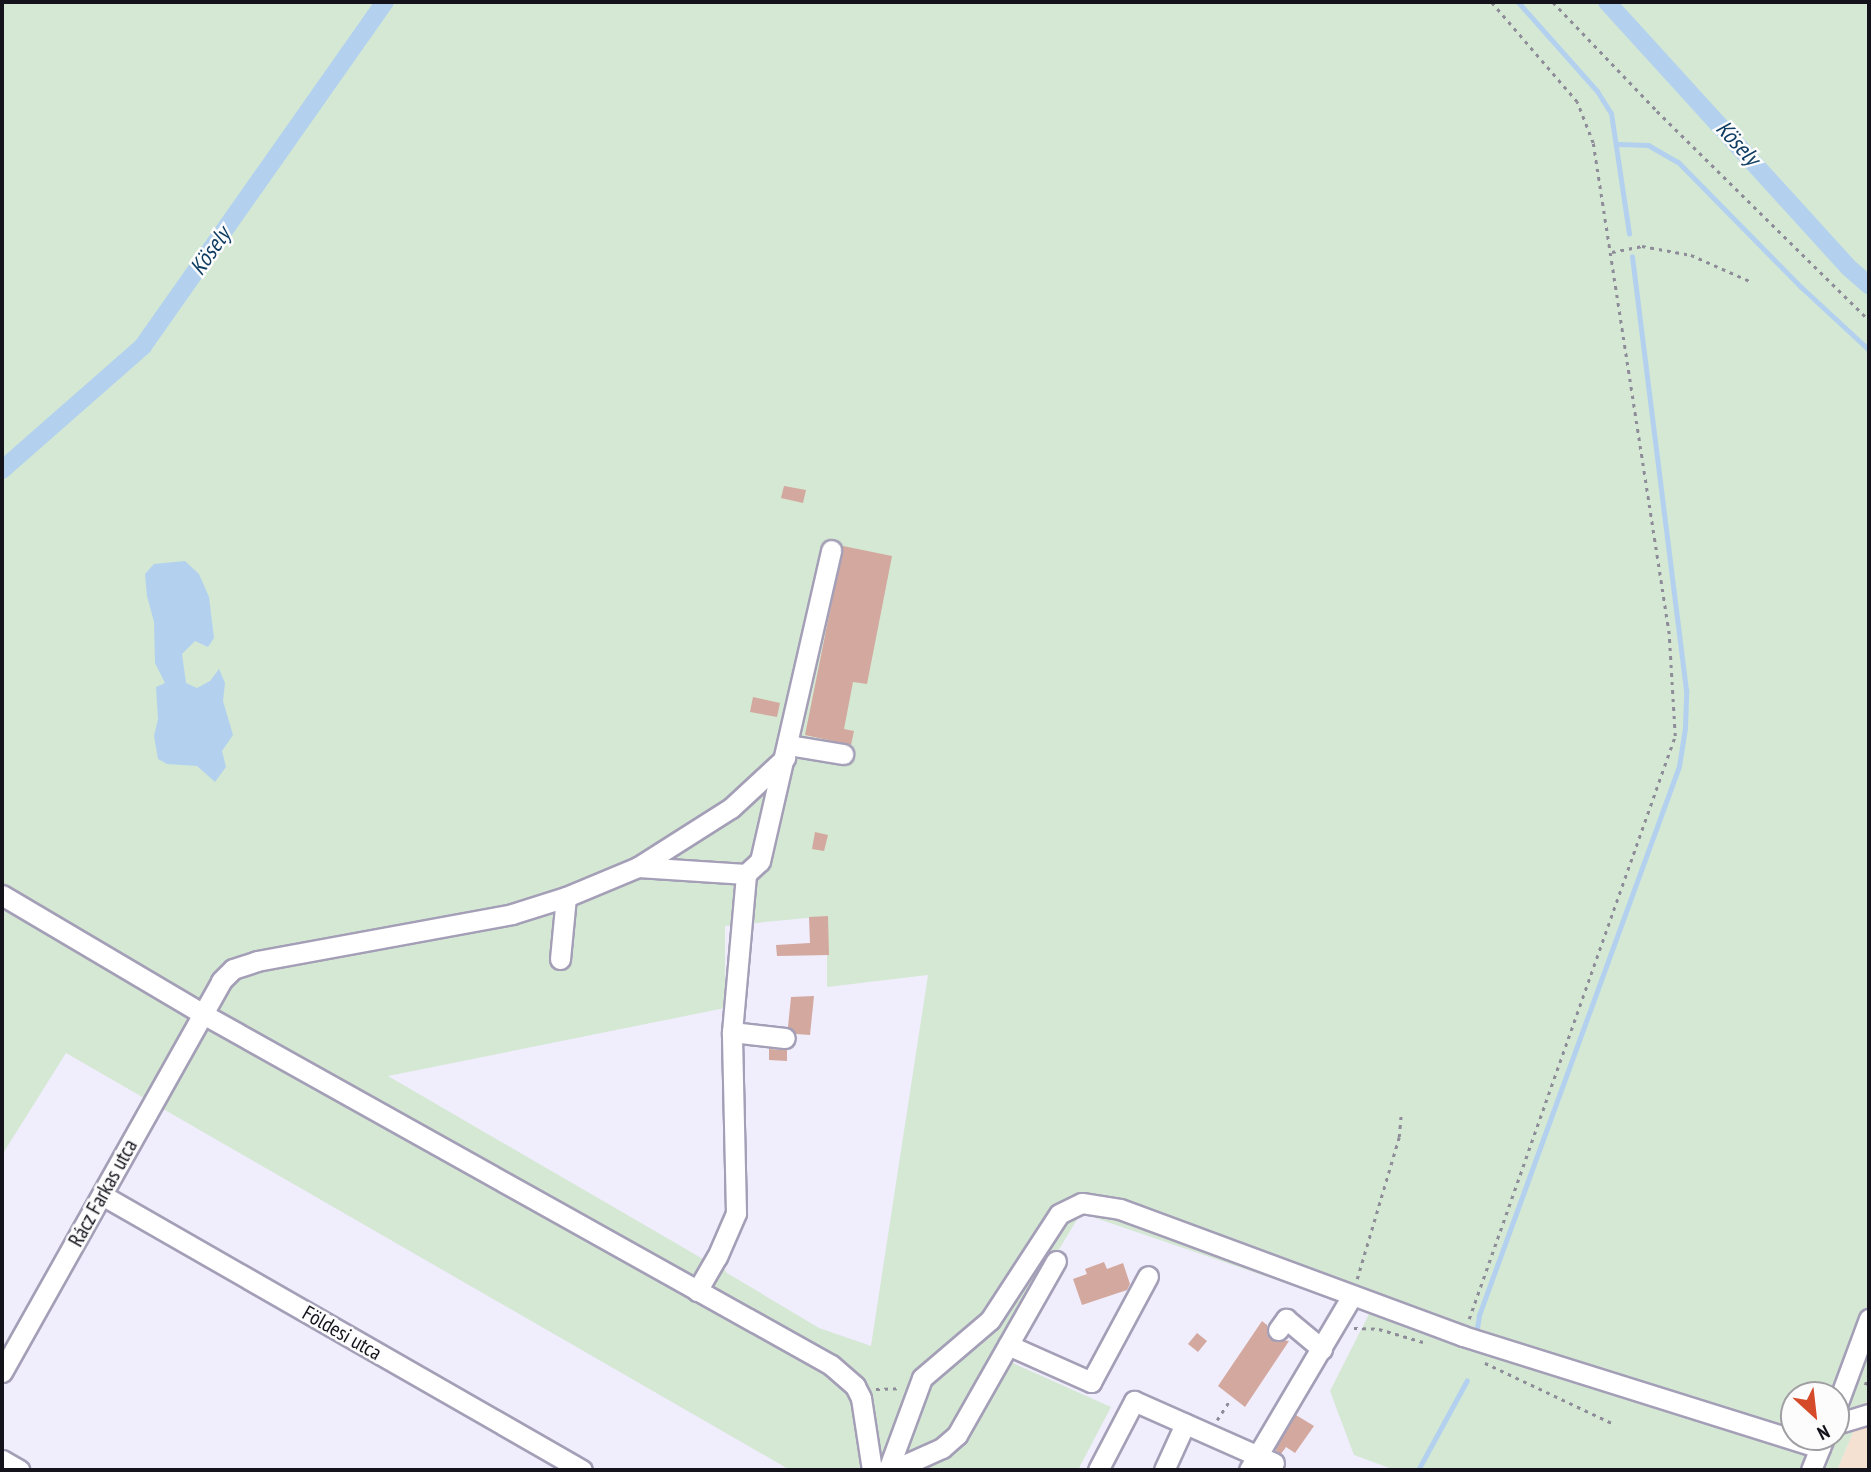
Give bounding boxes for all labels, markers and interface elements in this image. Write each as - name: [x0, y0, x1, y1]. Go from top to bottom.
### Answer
- water label: Kösely: [1710, 115, 1766, 171]
- water label: Kösely: [184, 222, 236, 280]
- street label: Rácz Farkas utca: [63, 1135, 143, 1251]
- street label: Földesi utca: [298, 1300, 386, 1366]
- north arrow: [1780, 1381, 1850, 1451]
- text: N: [1814, 1420, 1834, 1446]

